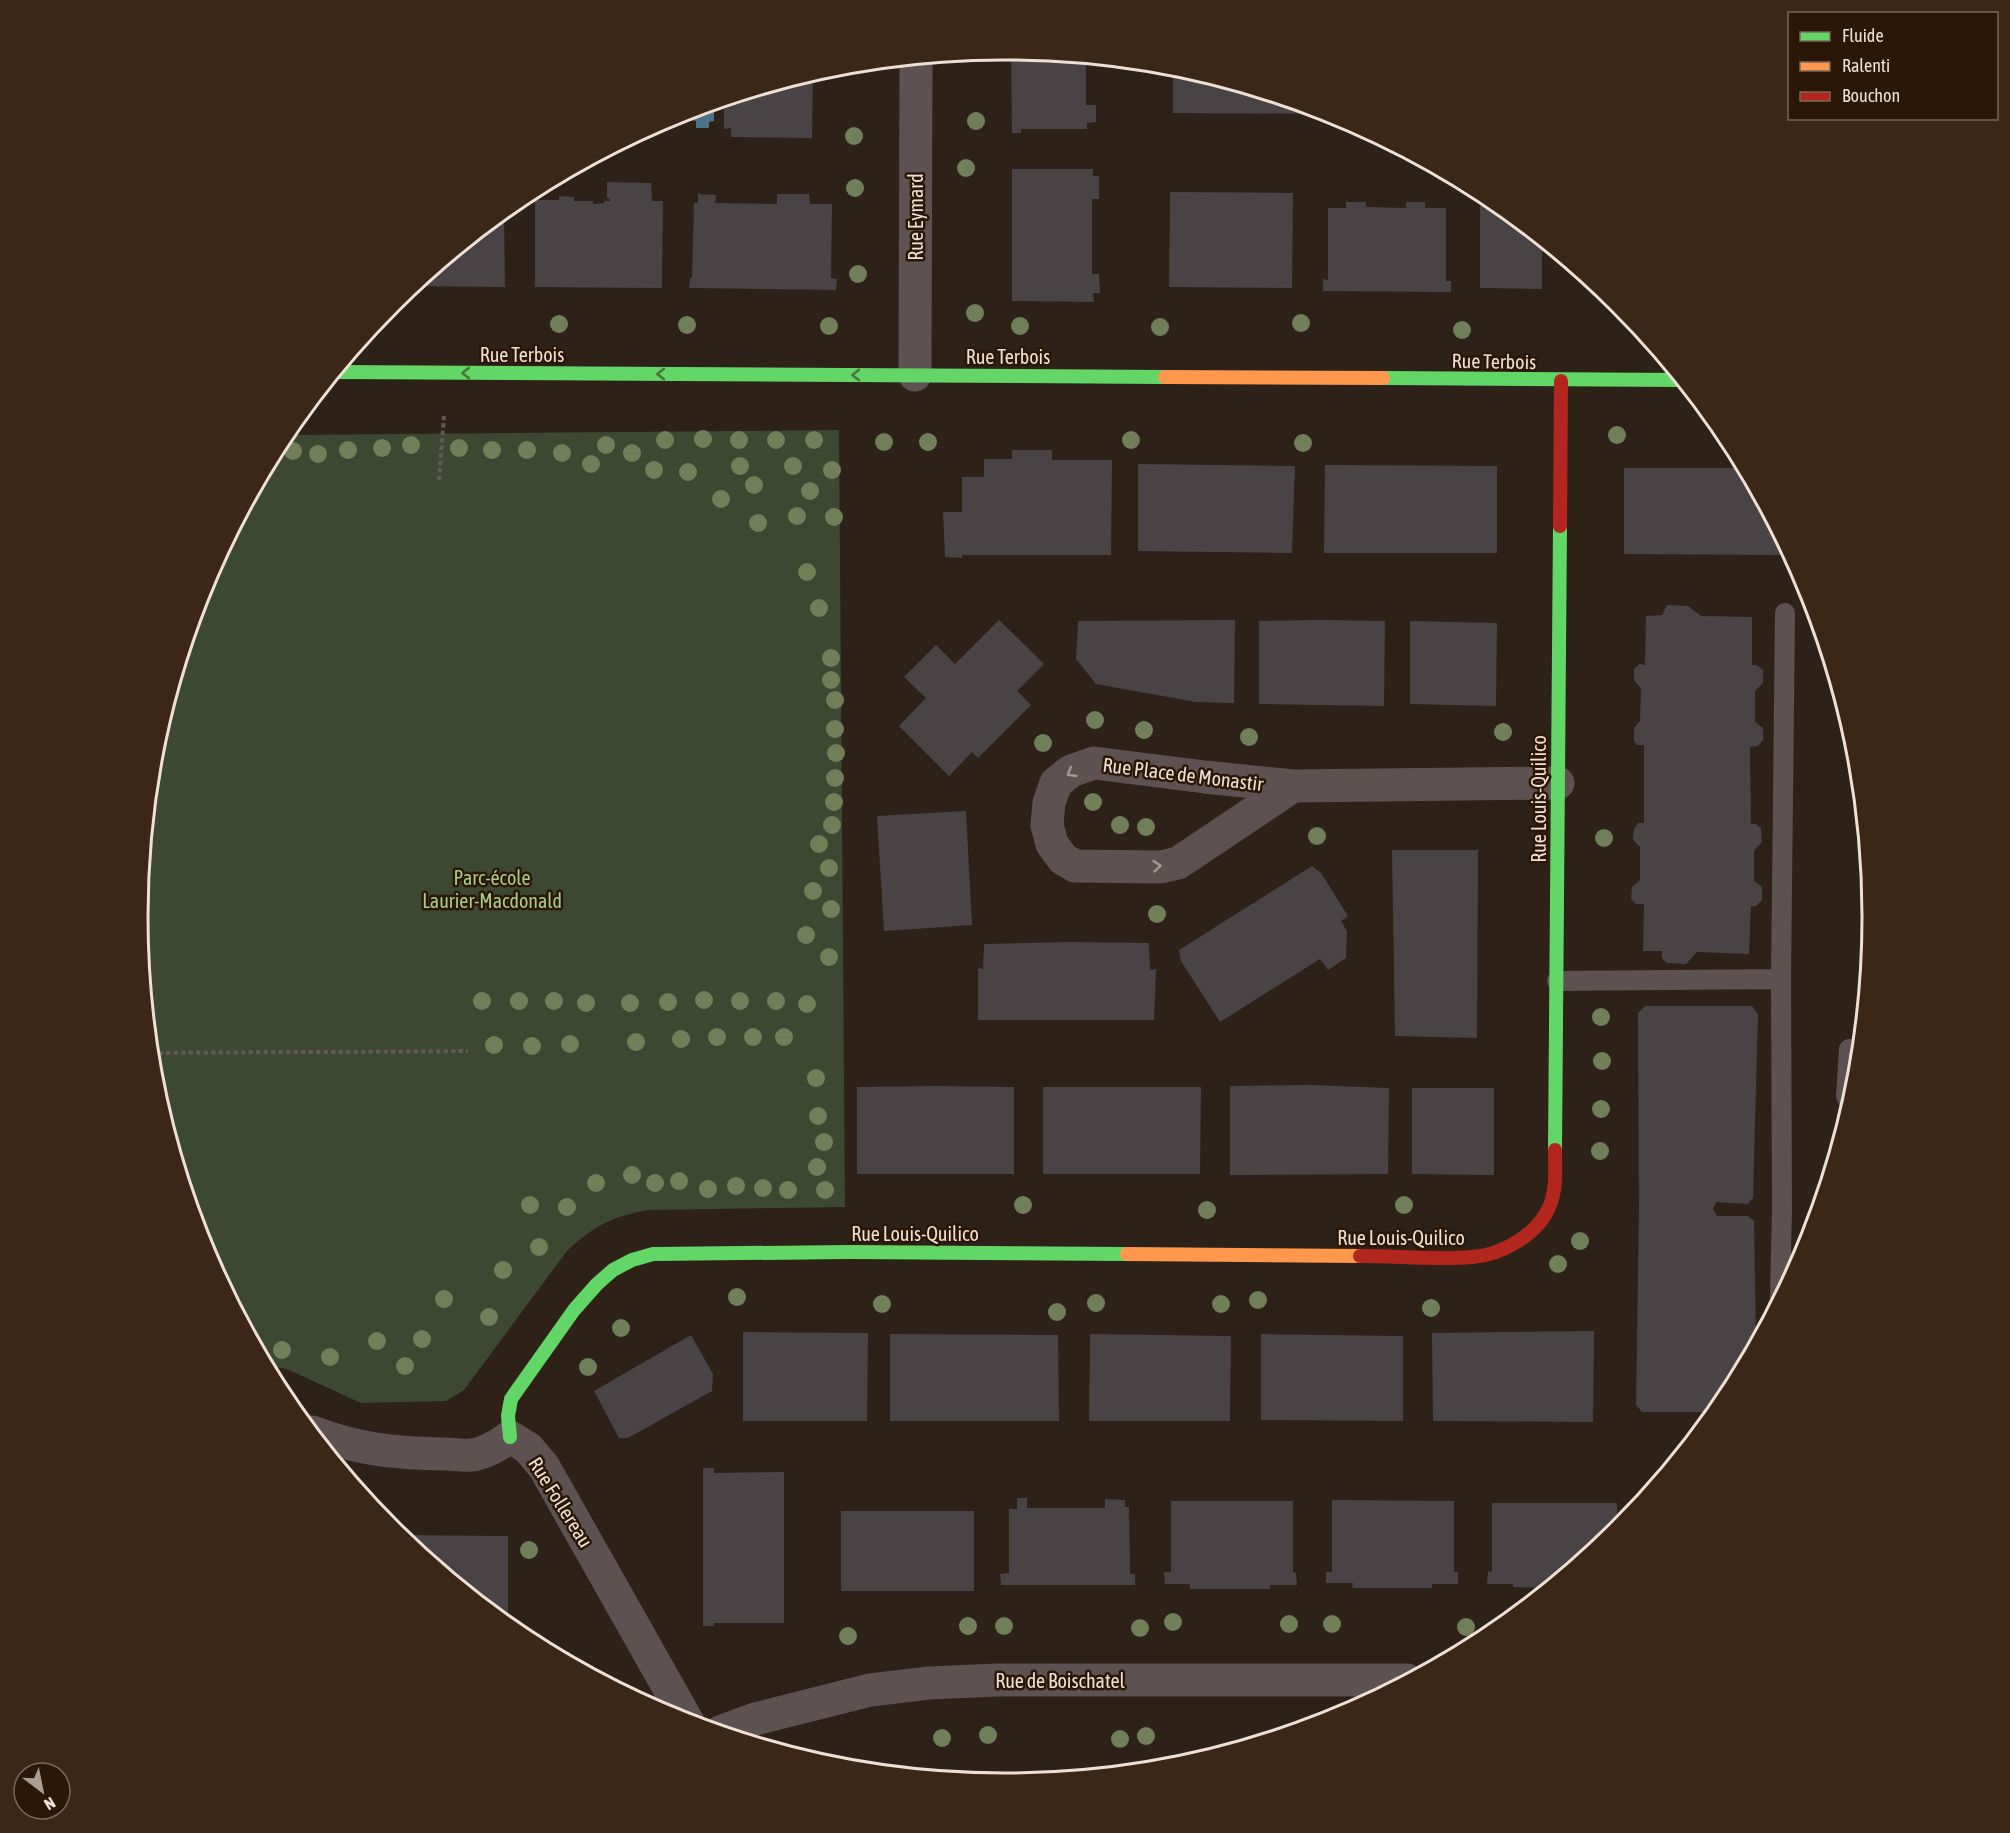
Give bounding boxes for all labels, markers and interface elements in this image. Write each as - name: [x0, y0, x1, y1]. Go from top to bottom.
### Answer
- legend: [1788, 12, 1998, 120]
- text: Fluide: [1842, 25, 1884, 46]
- text: Ralenti: [1842, 55, 1890, 76]
- text: Bouchon: [1842, 85, 1900, 106]
- street label: Rue Eymard: [904, 173, 927, 261]
- street label: Rue Terbois: [480, 343, 564, 366]
- street label: Rue Terbois: [966, 345, 1050, 368]
- street label: Rue Terbois: [1452, 349, 1536, 373]
- one-way arrow: [462, 367, 471, 379]
- one-way arrow: [657, 368, 666, 380]
- one-way arrow: [852, 369, 861, 381]
- street label: Rue Louis-Quilico: [1527, 735, 1550, 863]
- street label: Rue Place de Monastir: [1101, 753, 1266, 795]
- one-way arrow: [1066, 766, 1077, 777]
- one-way arrow: [1152, 860, 1162, 873]
- park label: Parc-école Laurier-Macdonald: [422, 866, 562, 912]
- street label: Rue Louis-Quilico: [851, 1222, 979, 1245]
- street label: Rue Louis-Quilico: [1337, 1226, 1465, 1249]
- street label: Rue Follereau: [524, 1453, 598, 1551]
- street label: Rue de Boischatel: [995, 1669, 1126, 1692]
- north arrow: [12, 1761, 72, 1821]
- text: N: [41, 1794, 59, 1814]

